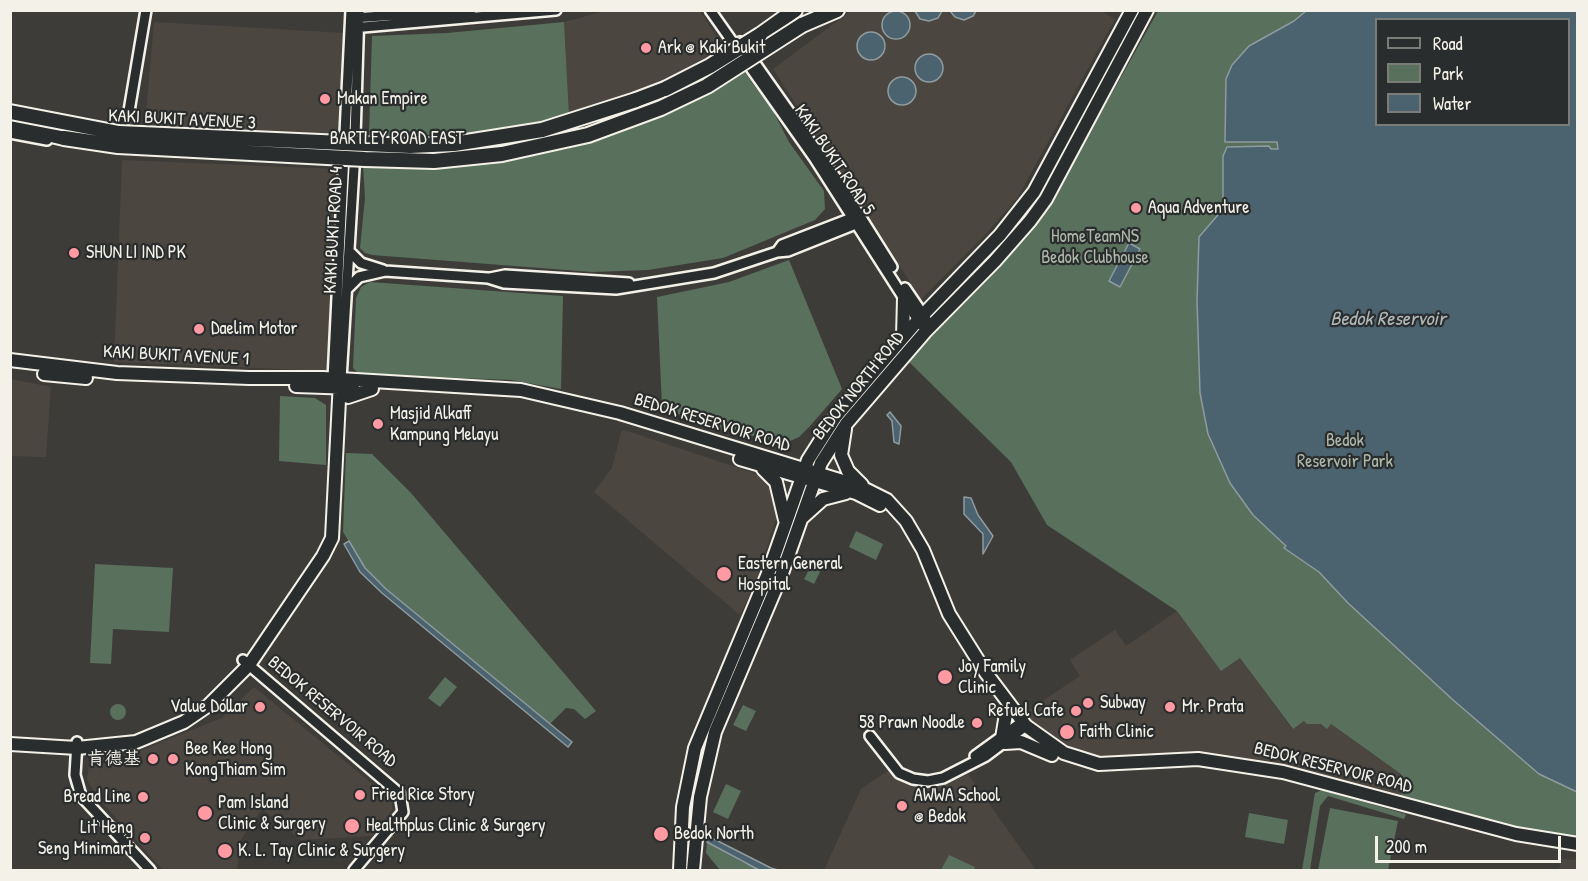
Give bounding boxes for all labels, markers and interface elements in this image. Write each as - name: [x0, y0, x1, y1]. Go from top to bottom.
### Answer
- legend: [1375, 18, 1570, 126]
- text: Road: [1433, 31, 1463, 56]
- place label: Ark @ Kaki Bukit: [658, 37, 765, 59]
- marker: Ark @ Kaki Bukit: [639, 41, 653, 55]
- text: Park: [1433, 61, 1463, 86]
- place label: Makan Empire: [337, 88, 428, 110]
- text: Water: [1433, 91, 1471, 116]
- marker: Makan Empire: [318, 92, 332, 106]
- street label: KAKI BUKIT ROAD 5: [789, 101, 879, 219]
- street label: KAKI BUKIT AVENUE 3: [108, 105, 256, 135]
- street label: BARTLEY ROAD EAST: [330, 128, 464, 150]
- street label: KAKI BUKIT ROAD 4: [320, 166, 348, 294]
- place label: Aqua Adventure: [1148, 197, 1249, 219]
- marker: Aqua Adventure: [1129, 201, 1143, 215]
- park label: HomeTeamNS Bedok Clubhouse: [1041, 226, 1149, 268]
- place label: SHUN LI IND PK: [86, 242, 186, 264]
- marker: SHUN LI IND PK: [67, 246, 81, 260]
- water label: Bedok Reservoir: [1330, 308, 1446, 332]
- place label: Daelim Motor: [211, 318, 297, 340]
- marker: Daelim Motor: [192, 322, 206, 336]
- street label: BEDOK NORTH ROAD: [809, 327, 909, 445]
- street label: KAKI BUKIT AVENUE 1: [102, 341, 250, 371]
- street label: BEDOK RESERVOIR ROAD: [631, 389, 793, 457]
- place label: Masjid Alkaff Kampung Melayu: [390, 403, 498, 446]
- marker: Masjid Alkaff Kampung Melayu: [371, 417, 385, 431]
- park label: Bedok Reservoir Park: [1297, 430, 1393, 472]
- place label: Eastern General Hospital: [738, 553, 842, 596]
- marker: Eastern General Hospital: [715, 565, 733, 583]
- street label: BEDOK RESERVOIR ROAD: [263, 652, 401, 772]
- place label: Joy Family Clinic: [958, 656, 1026, 698]
- marker: Joy Family Clinic: [936, 668, 954, 686]
- place label: Subway: [1100, 692, 1146, 714]
- place label: Value Dollar: [170, 696, 248, 718]
- marker: Subway: [1081, 696, 1095, 710]
- place label: Mr. Prata: [1182, 696, 1244, 718]
- marker: Value Dollar: [253, 700, 267, 714]
- place label: Refuel Cafe: [988, 700, 1064, 722]
- marker: Mr. Prata: [1163, 700, 1177, 714]
- marker: Refuel Cafe: [1069, 704, 1083, 718]
- place label: 58 Prawn Noodle: [859, 712, 965, 734]
- marker: 58 Prawn Noodle: [970, 716, 984, 730]
- place label: Faith Clinic: [1080, 721, 1154, 743]
- marker: Faith Clinic: [1058, 723, 1076, 741]
- place label: Bee Kee Hong KongThiam Sim: [185, 738, 286, 780]
- street label: BEDOK RESERVOIR ROAD: [1252, 738, 1414, 798]
- place label: 肯德基: [87, 748, 141, 770]
- marker: 肯德基: [146, 752, 160, 766]
- marker: Bee Kee Hong KongThiam Sim: [166, 752, 180, 766]
- place label: Fried Rice Story: [372, 784, 475, 806]
- place label: AWWA School @ Bedok: [914, 785, 1000, 828]
- place label: Bread Line: [64, 786, 131, 808]
- marker: Fried Rice Story: [353, 788, 367, 802]
- marker: Bread Line: [136, 790, 150, 804]
- place label: Pam Island Clinic & Surgery: [218, 792, 326, 834]
- marker: AWWA School @ Bedok: [895, 799, 909, 813]
- marker: Pam Island Clinic & Surgery: [196, 804, 214, 822]
- place label: Healthplus Clinic & Surgery: [366, 815, 546, 837]
- place label: Lit Heng Seng Minimart: [38, 817, 133, 860]
- marker: Healthplus Clinic & Surgery: [343, 817, 361, 835]
- place label: Bedok North: [674, 823, 754, 845]
- scale bar: [1378, 824, 1564, 862]
- marker: Bedok North: [652, 825, 670, 843]
- marker: Lit Heng Seng Minimart: [138, 831, 152, 845]
- text: 200 m: [1386, 834, 1427, 859]
- place label: K. L. Tay Clinic & Surgery: [238, 840, 405, 862]
- marker: K. L. Tay Clinic & Surgery: [216, 842, 234, 860]

